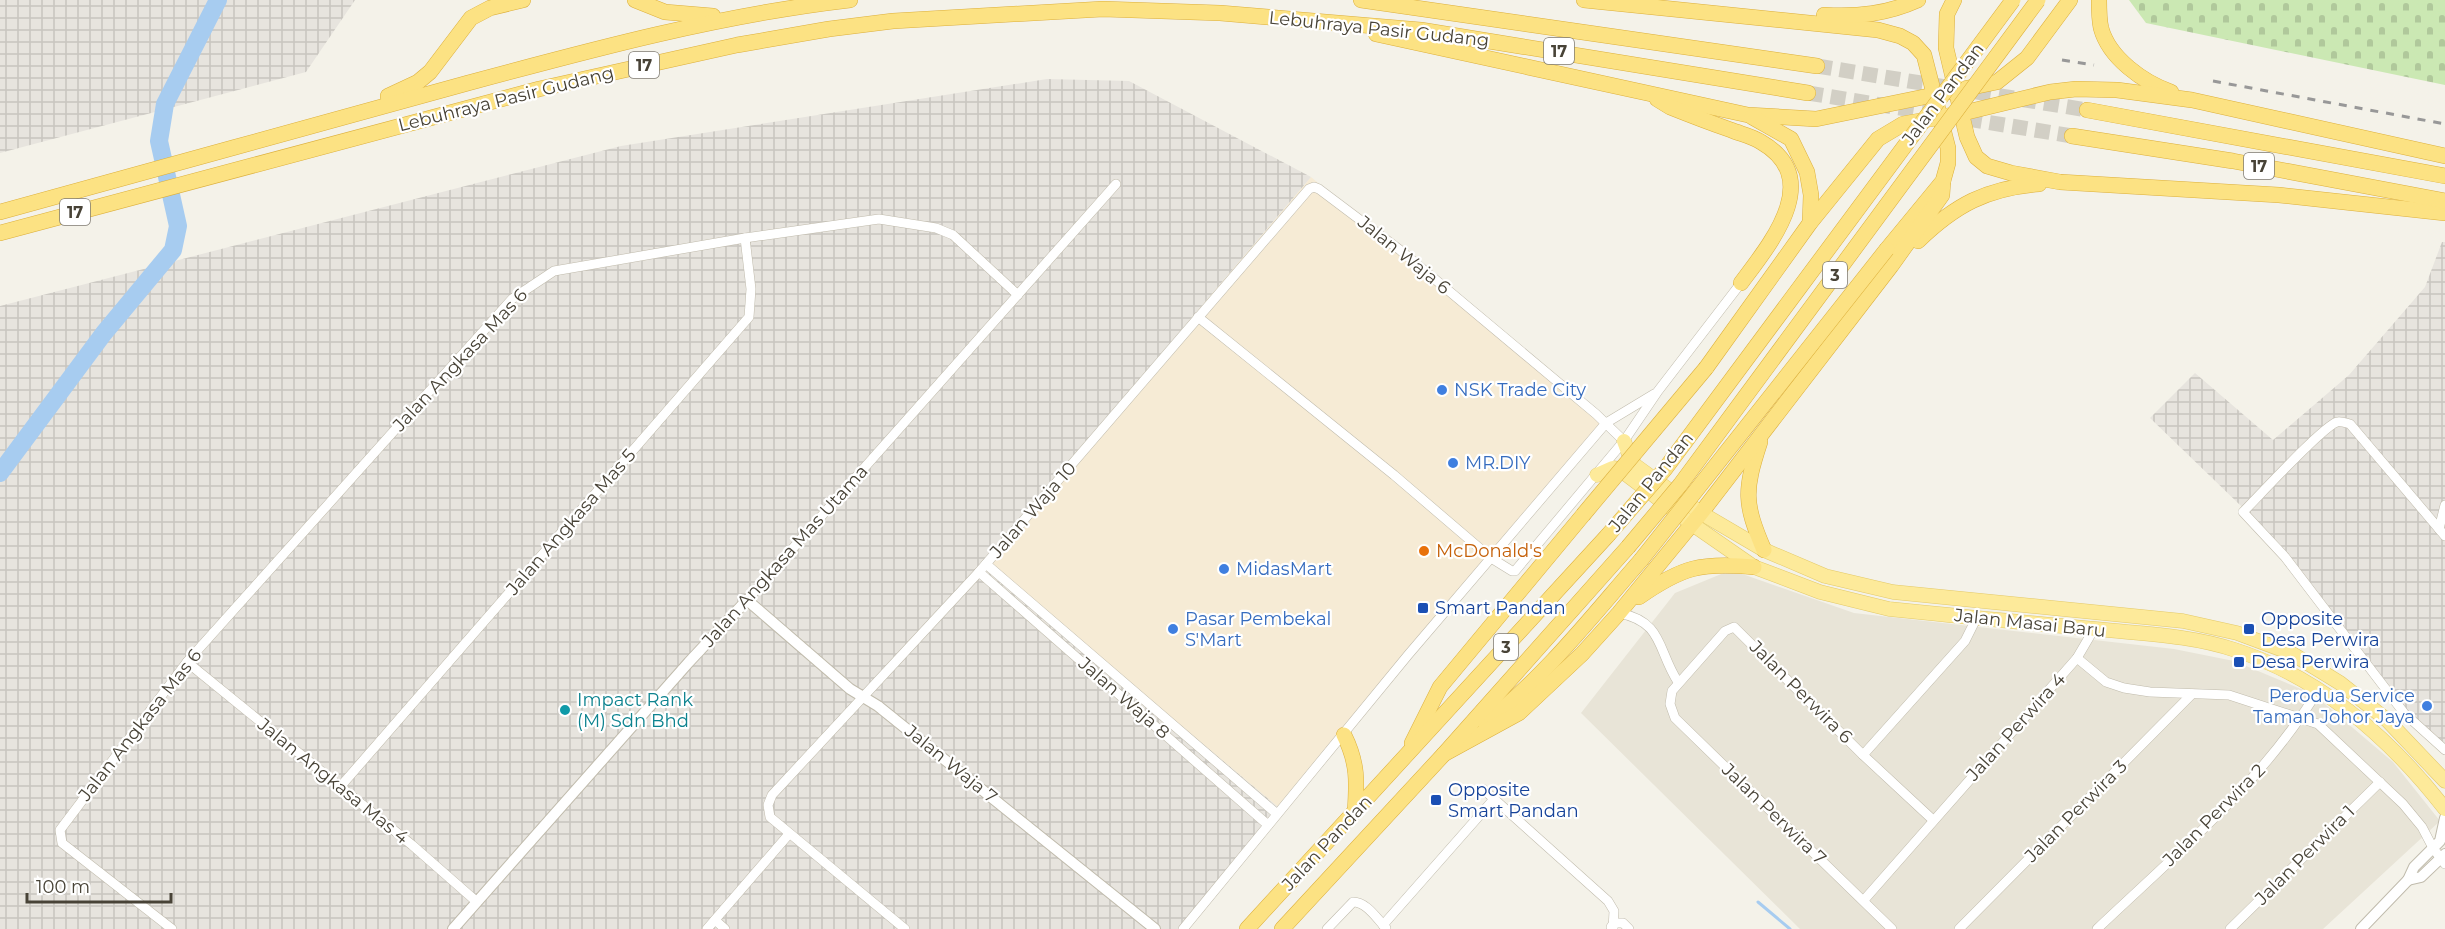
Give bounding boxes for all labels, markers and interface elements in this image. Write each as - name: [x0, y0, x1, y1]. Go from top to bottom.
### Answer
- street label: Lebuhraya Pasir Gudang: [1268, 6, 1490, 52]
- road number: 17: [1544, 38, 1574, 64]
- street label: Jalan Pandan: [1897, 38, 1989, 150]
- road number: 17: [629, 52, 659, 78]
- street label: Lebuhraya Pasir Gudang: [396, 62, 616, 136]
- road number: 17: [2244, 153, 2274, 179]
- road number: 17: [60, 199, 90, 225]
- street label: Jalan Waja 6: [1352, 210, 1455, 299]
- road number: 3: [1823, 262, 1847, 288]
- street label: Jalan Angkasa Mas 6: [388, 284, 532, 437]
- place label: NSK Trade City: [1454, 379, 1586, 401]
- marker: NSK Trade City: [1435, 383, 1449, 397]
- street label: Jalan Pandan: [1603, 428, 1698, 537]
- street label: Jalan Angkasa Mas 5: [501, 445, 640, 600]
- place label: MR.DIY: [1465, 452, 1531, 474]
- marker: MR.DIY: [1446, 456, 1460, 470]
- street label: Jalan Waja 10: [985, 457, 1081, 563]
- street label: Jalan Angkasa Mas Utama: [697, 460, 873, 652]
- place label: McDonald's: [1436, 540, 1542, 562]
- marker: McDonald's: [1417, 544, 1431, 558]
- place label: MidasMart: [1236, 558, 1332, 580]
- marker: MidasMart: [1217, 562, 1231, 576]
- place label: Smart Pandan: [1435, 597, 1566, 619]
- marker: Smart Pandan: [1416, 601, 1430, 615]
- street label: Jalan Masai Baru: [1952, 604, 2107, 642]
- place label: Pasar Pembekal S'Mart: [1185, 608, 1331, 651]
- place label: Opposite Desa Perwira: [2261, 608, 2380, 651]
- marker: Pasar Pembekal S'Mart: [1166, 622, 1180, 636]
- marker: Opposite Desa Perwira: [2242, 622, 2256, 636]
- road number: 3: [1494, 634, 1518, 660]
- street label: Jalan Perwira 6: [1744, 635, 1857, 748]
- street label: Jalan Angkasa Mas 6: [73, 645, 206, 806]
- place label: Desa Perwira: [2251, 651, 2370, 673]
- street label: Jalan Waja 8: [1073, 652, 1174, 743]
- marker: Desa Perwira: [2232, 655, 2246, 669]
- street label: Jalan Perwira 4: [1961, 669, 2070, 786]
- place label: Perodua Service Taman Johor Jaya: [2253, 685, 2415, 728]
- place label: Impact Rank (M) Sdn Bhd: [577, 689, 693, 732]
- marker: Perodua Service Taman Johor Jaya: [2420, 699, 2434, 713]
- marker: Impact Rank (M) Sdn Bhd: [558, 703, 572, 717]
- street label: Jalan Angkasa Mas 4: [252, 713, 413, 849]
- street label: Jalan Waja 7: [900, 719, 1002, 808]
- street label: Jalan Perwira 3: [2020, 755, 2132, 867]
- street label: Jalan Perwira 7: [1717, 758, 1831, 869]
- street label: Jalan Perwira 2: [2158, 759, 2270, 871]
- place label: Opposite Smart Pandan: [1448, 779, 1579, 822]
- street label: Jalan Pandan: [1277, 791, 1377, 896]
- marker: Opposite Smart Pandan: [1429, 793, 1443, 807]
- street label: Jalan Perwira 1: [2250, 801, 2359, 910]
- scale bar: [27, 866, 171, 904]
- text: 100 m: [36, 876, 90, 898]

